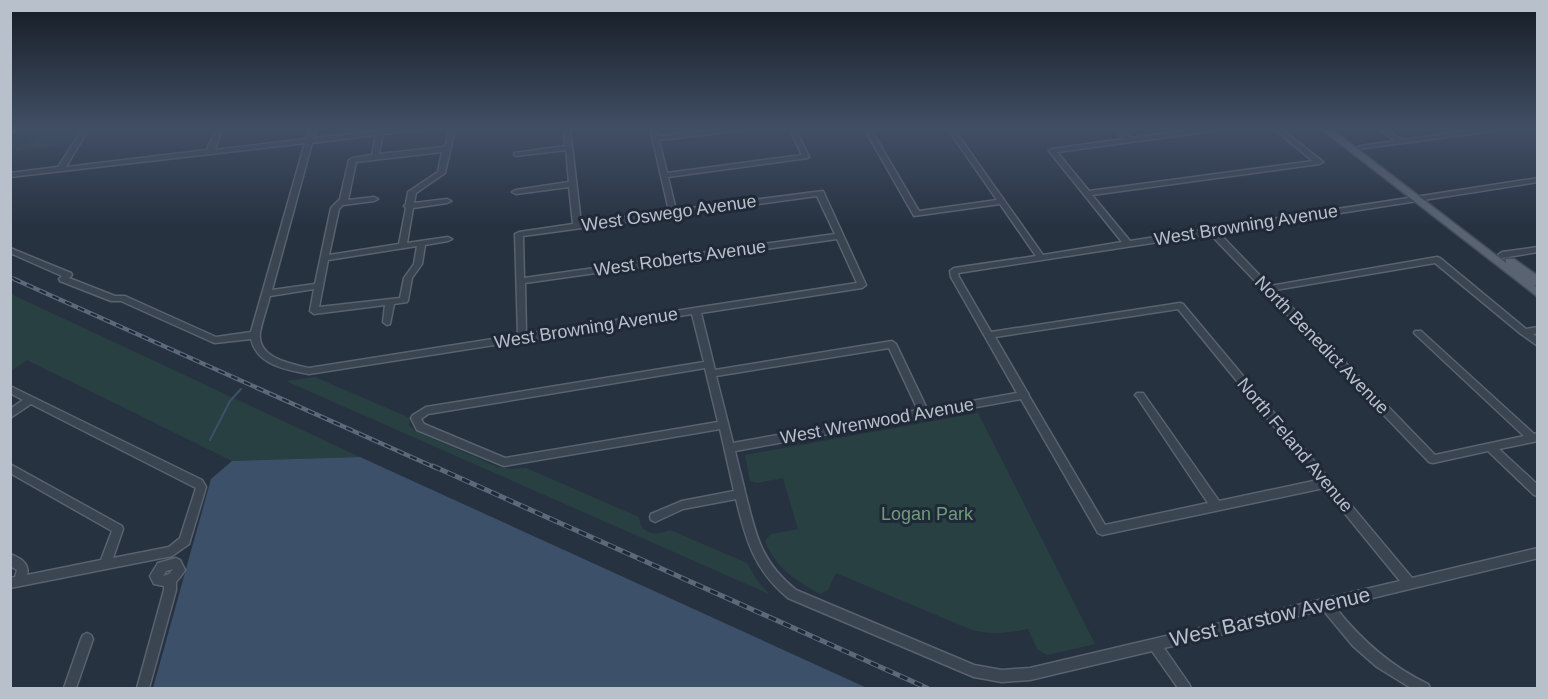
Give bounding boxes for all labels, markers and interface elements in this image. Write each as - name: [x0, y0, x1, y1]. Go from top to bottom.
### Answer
- street label: West Oswego Avenue: [580, 191, 758, 235]
- street label: West Browning Avenue: [1153, 201, 1339, 249]
- street label: West Roberts Avenue: [593, 236, 767, 280]
- street label: North Benedict Avenue: [1251, 272, 1393, 418]
- street label: West Browning Avenue: [493, 304, 679, 352]
- street label: North Feland Avenue: [1233, 374, 1357, 516]
- street label: West Wrenwood Avenue: [779, 394, 975, 448]
- park label: Logan Park: [881, 504, 974, 524]
- street label: West Barstow Avenue: [1168, 582, 1372, 651]

